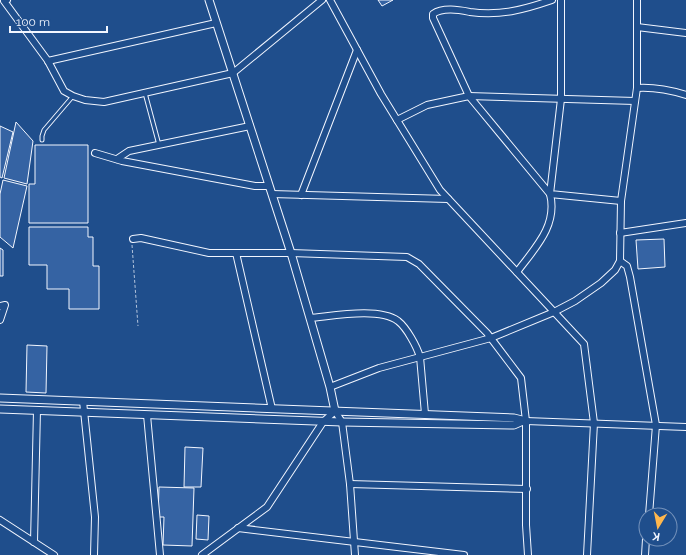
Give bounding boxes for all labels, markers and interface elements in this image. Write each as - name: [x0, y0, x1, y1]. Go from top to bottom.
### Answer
- scale bar: [10, 8, 107, 34]
- text: 100 m: [16, 15, 50, 29]
- north arrow: [638, 507, 678, 547]
- text: K: [651, 529, 661, 543]

